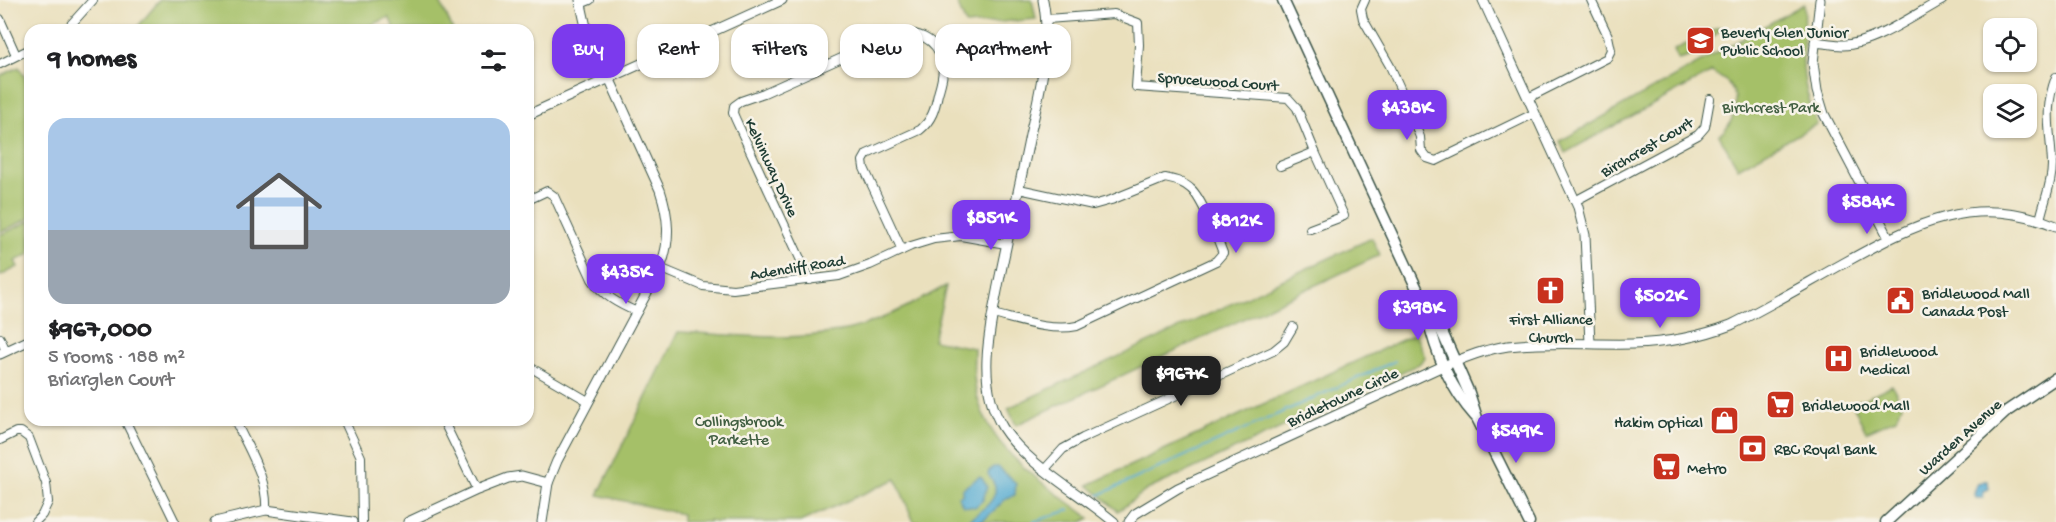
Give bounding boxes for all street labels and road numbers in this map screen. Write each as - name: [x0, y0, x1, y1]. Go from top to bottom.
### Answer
- street label: Sprucewood Court: [1157, 70, 1280, 97]
- street label: Birchcrest Court: [1597, 114, 1699, 184]
- street label: Kelvinway Drive: [739, 116, 801, 221]
- street label: Adencliff Road: [749, 252, 848, 286]
- street label: Bridletowne Circle: [1284, 365, 1403, 434]
- street label: Warden Avenue: [1916, 396, 2007, 481]

